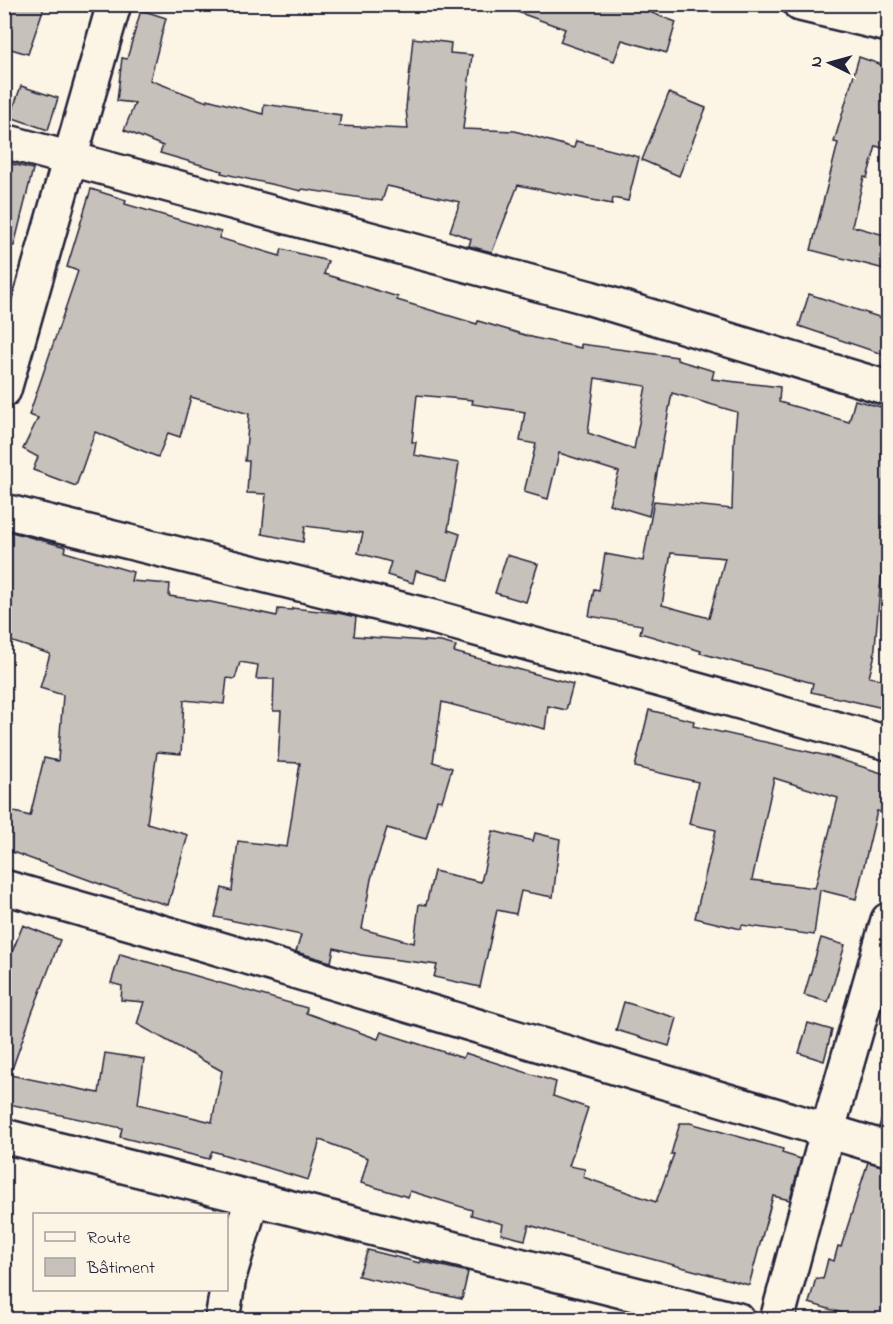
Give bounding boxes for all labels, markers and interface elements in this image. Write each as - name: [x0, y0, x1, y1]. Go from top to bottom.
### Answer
- north arrow: [800, 33, 860, 93]
- text: N: [805, 55, 829, 68]
- legend: [33, 1213, 228, 1291]
- text: Route: [87, 1226, 132, 1252]
- text: Bâtiment: [86, 1256, 155, 1282]

